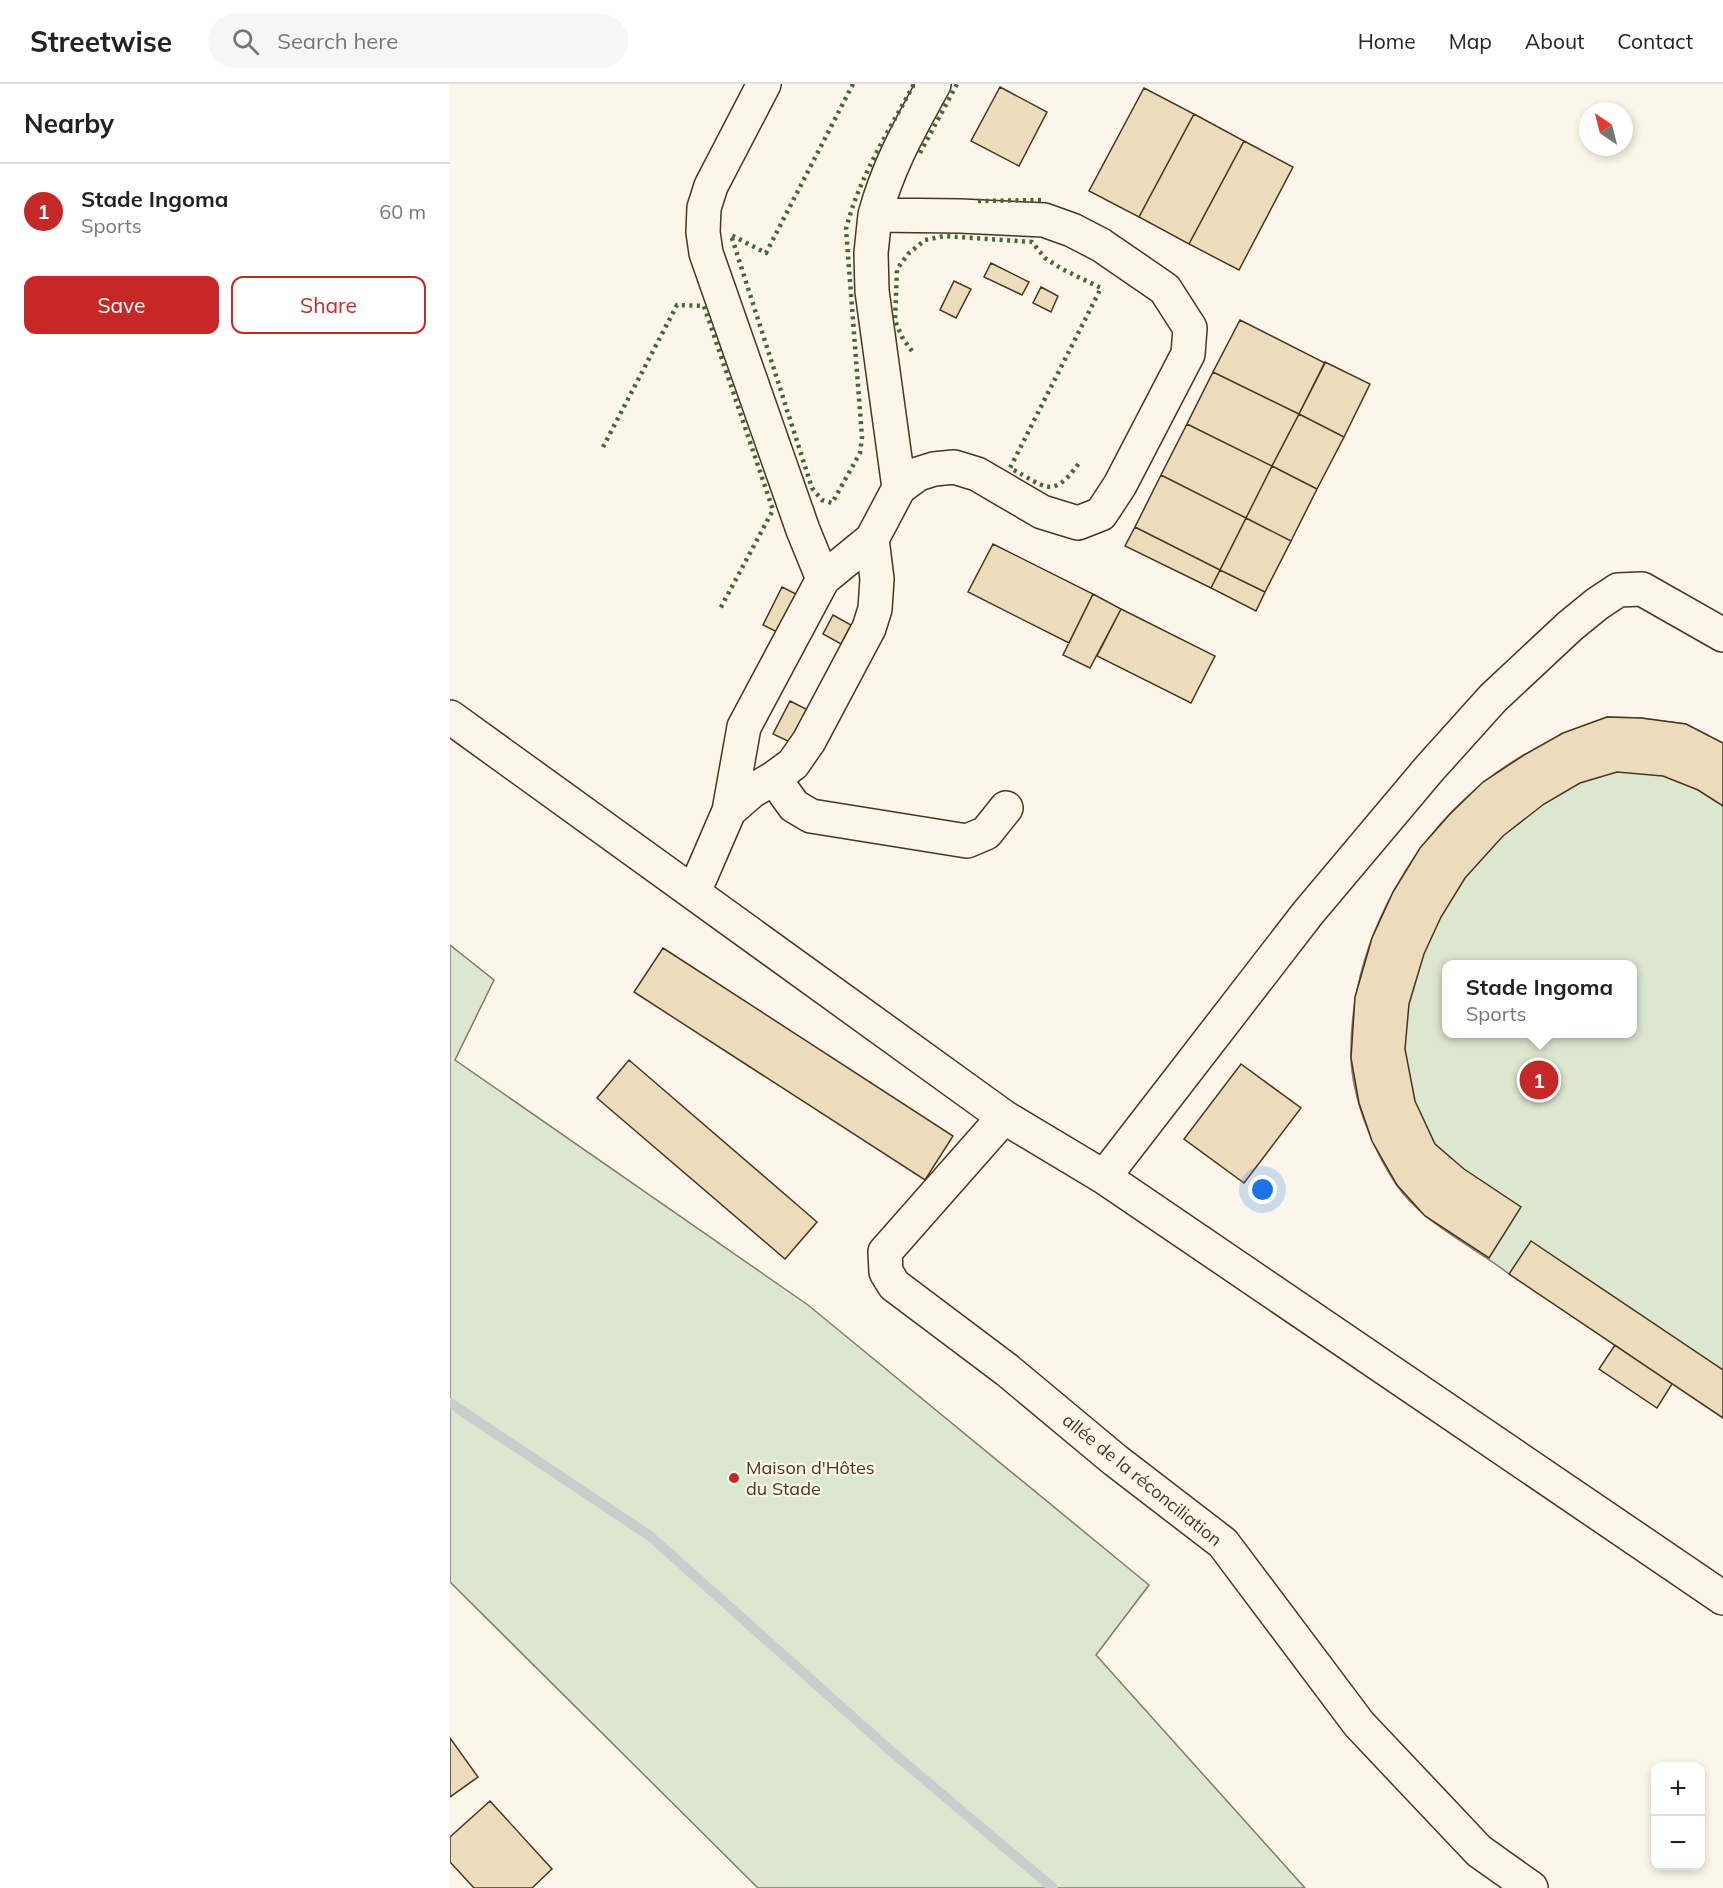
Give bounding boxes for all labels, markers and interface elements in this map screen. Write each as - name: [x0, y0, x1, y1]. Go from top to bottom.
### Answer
- search box: [208, 14, 628, 68]
- text: Streetwise: [30, 24, 172, 59]
- icon: search: [229, 25, 262, 58]
- text: Search here: [277, 27, 398, 55]
- text: Home: [1358, 28, 1416, 54]
- text: Map: [1449, 28, 1492, 54]
- text: About: [1525, 28, 1584, 54]
- text: Contact: [1617, 28, 1693, 54]
- north arrow: [1579, 102, 1633, 156]
- text: Nearby: [24, 107, 114, 140]
- text: Stade Ingoma: [81, 185, 228, 213]
- text: 1: [38, 199, 50, 224]
- text: 60 m: [379, 199, 426, 224]
- text: Sports: [81, 213, 142, 238]
- button: Save: [24, 276, 219, 334]
- button: Share: [231, 276, 426, 334]
- popup: [1442, 960, 1637, 1038]
- text: Stade Ingoma: [1466, 973, 1613, 1001]
- text: Sports: [1466, 1001, 1526, 1026]
- pin: 1: [1520, 1058, 1558, 1102]
- your location: [1248, 1175, 1277, 1204]
- street label: allée de la réconciliation: [1058, 1408, 1227, 1551]
- place label: Maison d'Hôtes du Stade: [746, 1456, 875, 1500]
- marker: Maison d'Hôtes du Stade: [727, 1471, 741, 1485]
- map controls: [1651, 1762, 1705, 1870]
- button: +: [1651, 1762, 1705, 1816]
- button: −: [1651, 1816, 1705, 1870]

